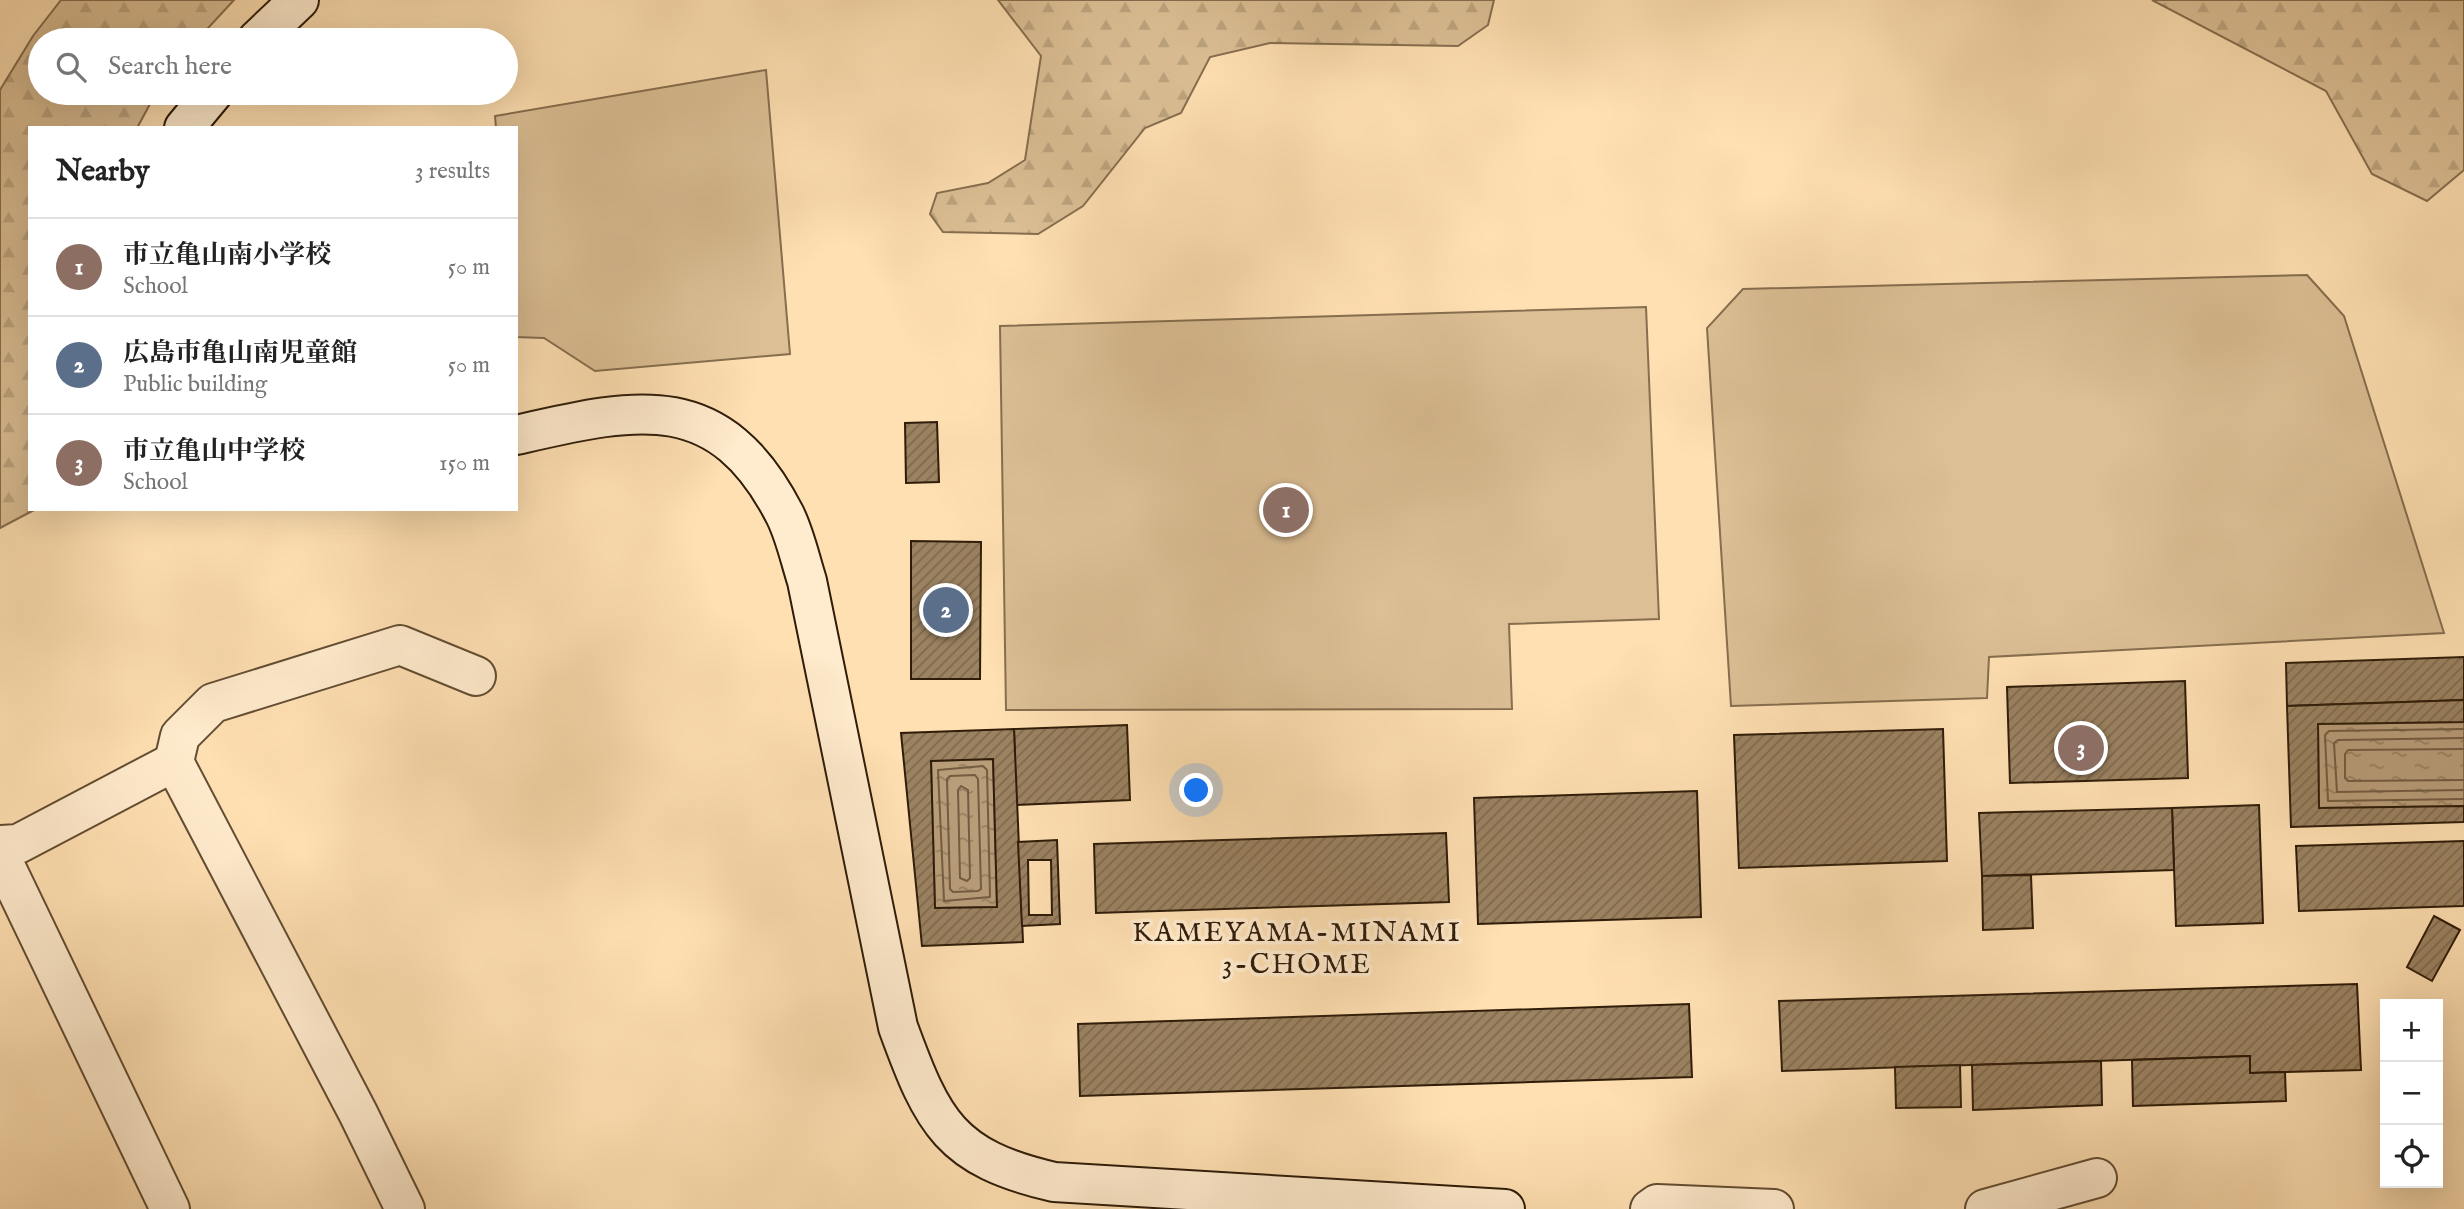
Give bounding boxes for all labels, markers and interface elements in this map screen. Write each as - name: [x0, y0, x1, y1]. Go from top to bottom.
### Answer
- search box: [28, 28, 518, 105]
- icon: search: [52, 48, 90, 86]
- text: Search here: [108, 50, 232, 83]
- text: Nearby: [56, 153, 149, 191]
- text: 3 results: [415, 157, 490, 186]
- text: 市立亀山南小学校: [123, 239, 331, 272]
- text: 1: [75, 253, 83, 282]
- text: 50 m: [448, 253, 490, 282]
- text: School: [123, 272, 188, 301]
- text: 広島市亀山南児童館: [123, 337, 357, 370]
- text: 2: [74, 351, 84, 380]
- text: 50 m: [448, 351, 490, 380]
- text: Public building: [123, 370, 267, 399]
- text: 市立亀山中学校: [123, 435, 305, 468]
- text: 3: [75, 449, 83, 478]
- text: 150 m: [439, 449, 490, 478]
- text: School: [123, 468, 188, 497]
- pin: 1: [1263, 484, 1309, 536]
- pin: 2: [923, 584, 969, 636]
- pin: 3: [2058, 722, 2104, 774]
- your location: [1179, 773, 1213, 807]
- district label: KAMEYAMA-MINAMI 3-CHOME: [1132, 916, 1462, 983]
- map controls: [2380, 999, 2443, 1188]
- button: +: [2380, 999, 2443, 1062]
- button: −: [2380, 1062, 2443, 1125]
- button: locate: [2380, 1125, 2443, 1188]

